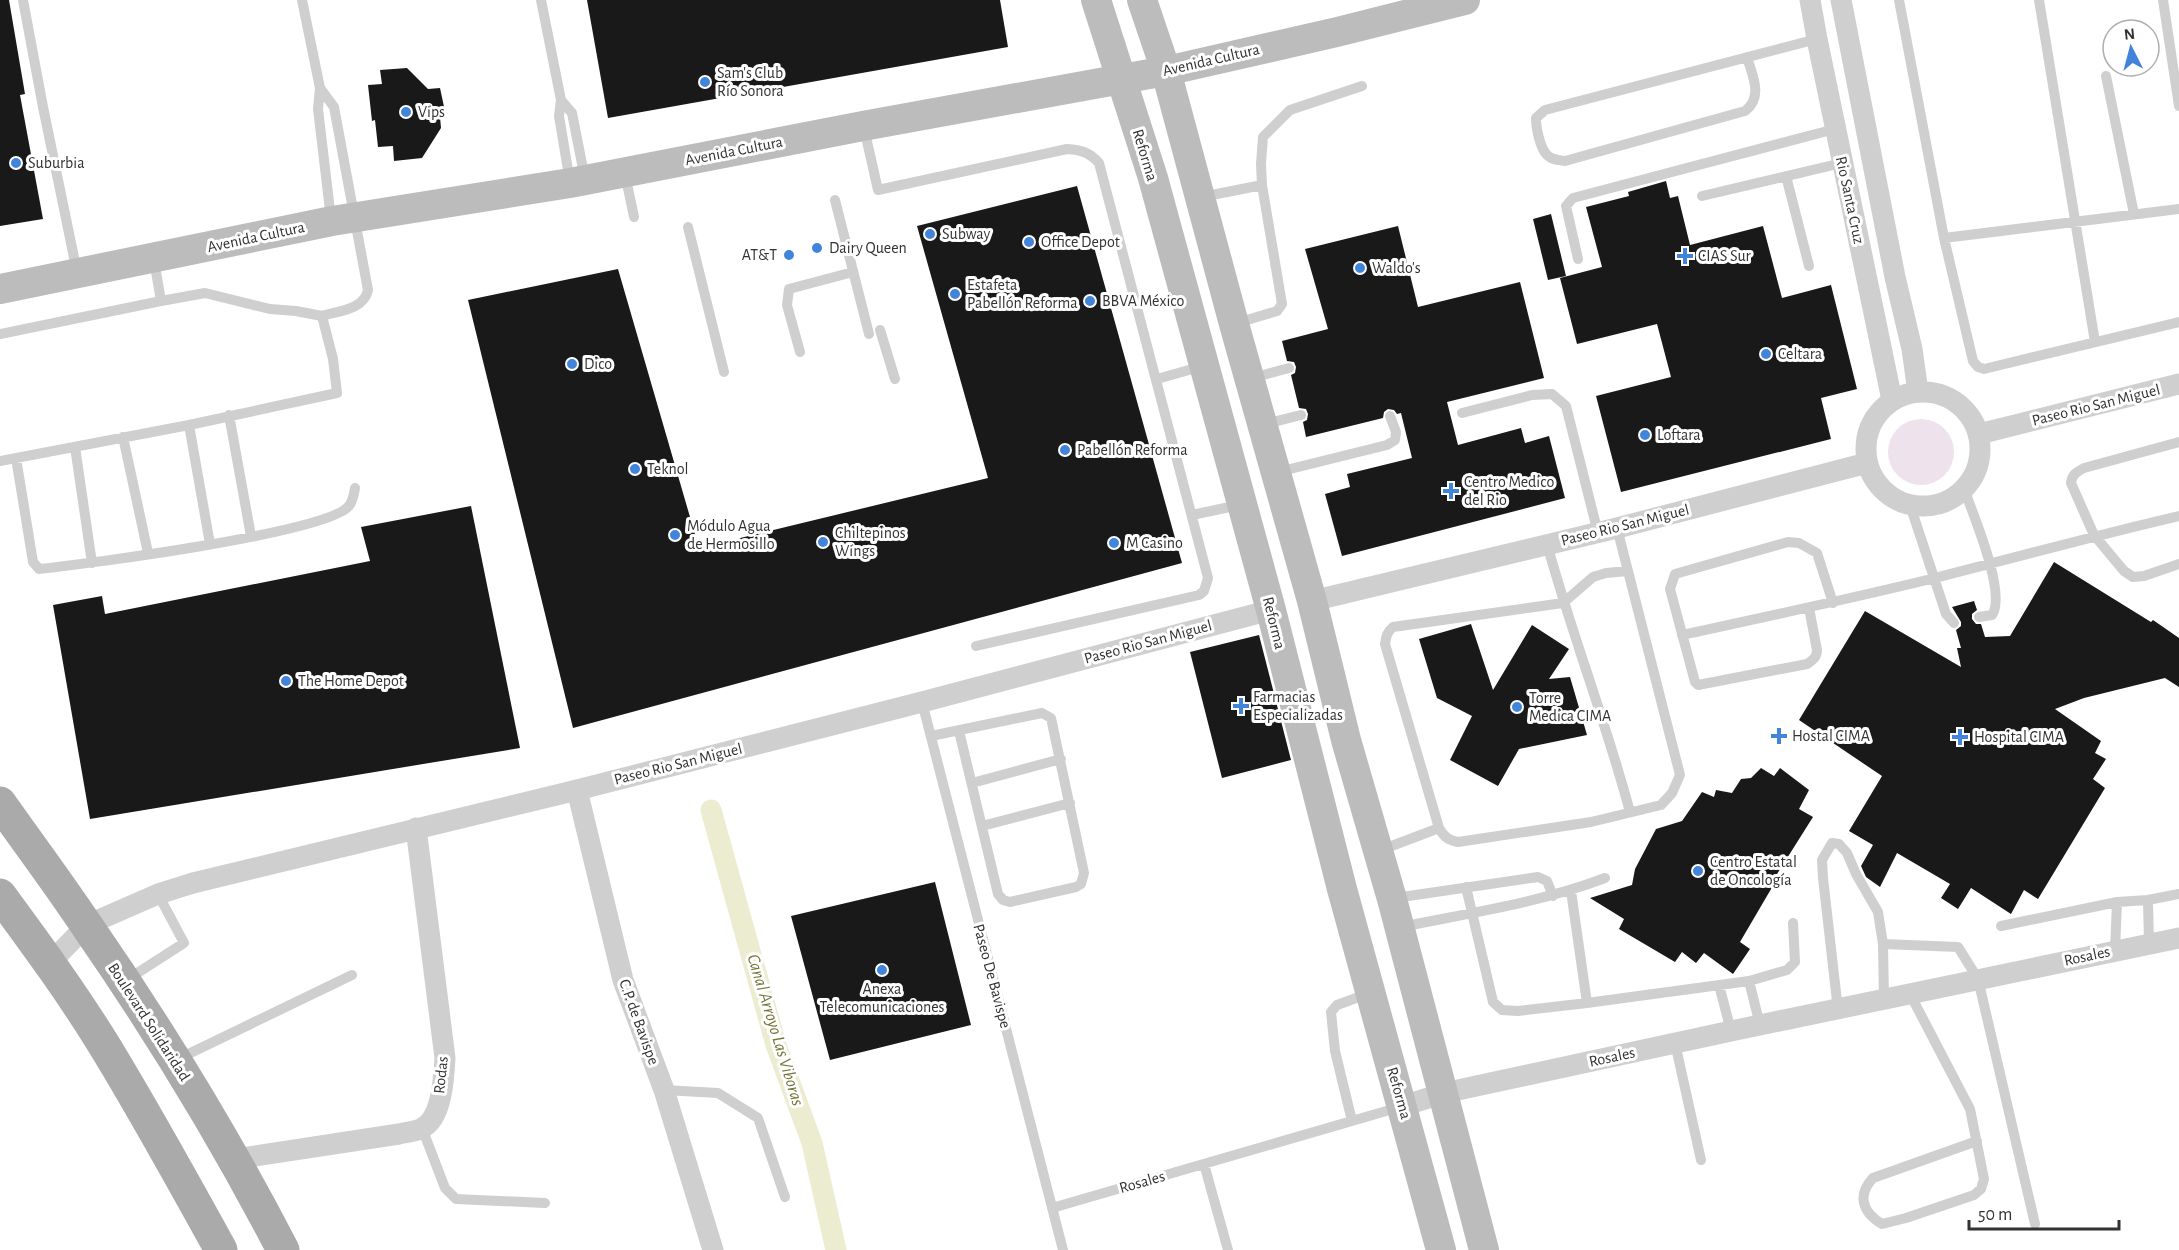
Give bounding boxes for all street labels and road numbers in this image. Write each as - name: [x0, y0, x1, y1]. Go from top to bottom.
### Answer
- street label: Avenida Cultura: [1161, 41, 1261, 79]
- street label: Reforma: [1130, 127, 1160, 183]
- street label: Avenida Cultura: [684, 134, 784, 168]
- street label: Rio Santa Cruz: [1833, 155, 1867, 246]
- street label: Avenida Cultura: [206, 219, 306, 255]
- street label: Paseo Rio San Miguel: [2030, 381, 2162, 429]
- street label: Paseo Rio San Miguel: [1559, 501, 1691, 549]
- street label: Reforma: [1260, 595, 1288, 651]
- street label: Paseo Rio San Miguel: [1082, 617, 1214, 667]
- street label: Paseo Rio San Miguel: [612, 740, 744, 788]
- street label: Paseo De Bavispe: [970, 922, 1014, 1030]
- street label: Rosales: [2062, 943, 2112, 969]
- street label: Boulevard Solidaridad: [105, 960, 193, 1084]
- street label: C.P. de Bavispe: [616, 977, 662, 1067]
- street label: Rosales: [1587, 1044, 1637, 1070]
- street label: Rodas: [431, 1055, 451, 1095]
- street label: Reforma: [1384, 1065, 1414, 1121]
- street label: Rosales: [1117, 1168, 1167, 1196]

